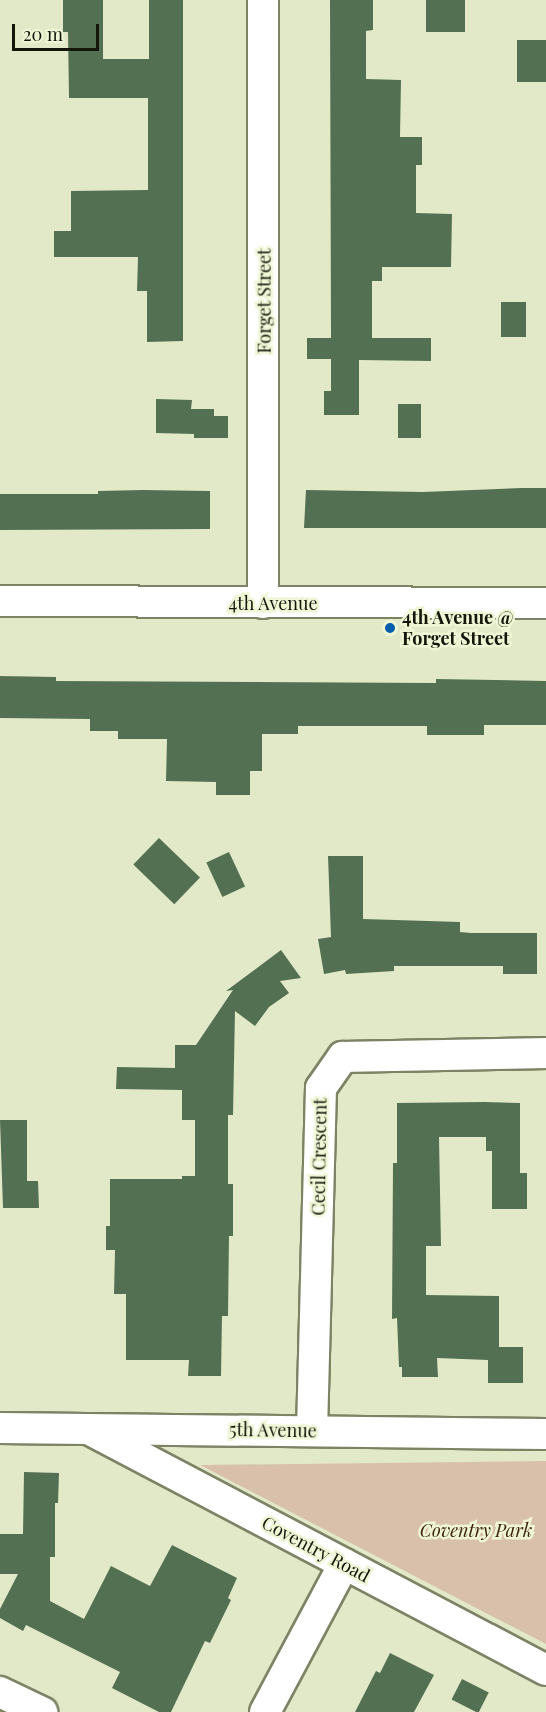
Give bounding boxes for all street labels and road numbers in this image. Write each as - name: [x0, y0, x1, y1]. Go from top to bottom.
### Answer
- street label: Forget Street: [253, 248, 275, 354]
- street label: 4th Avenue: [228, 592, 318, 614]
- street label: Cecil Crescent: [307, 1098, 331, 1216]
- street label: 5th Avenue: [229, 1418, 317, 1442]
- street label: Coventry Road: [258, 1511, 374, 1587]

